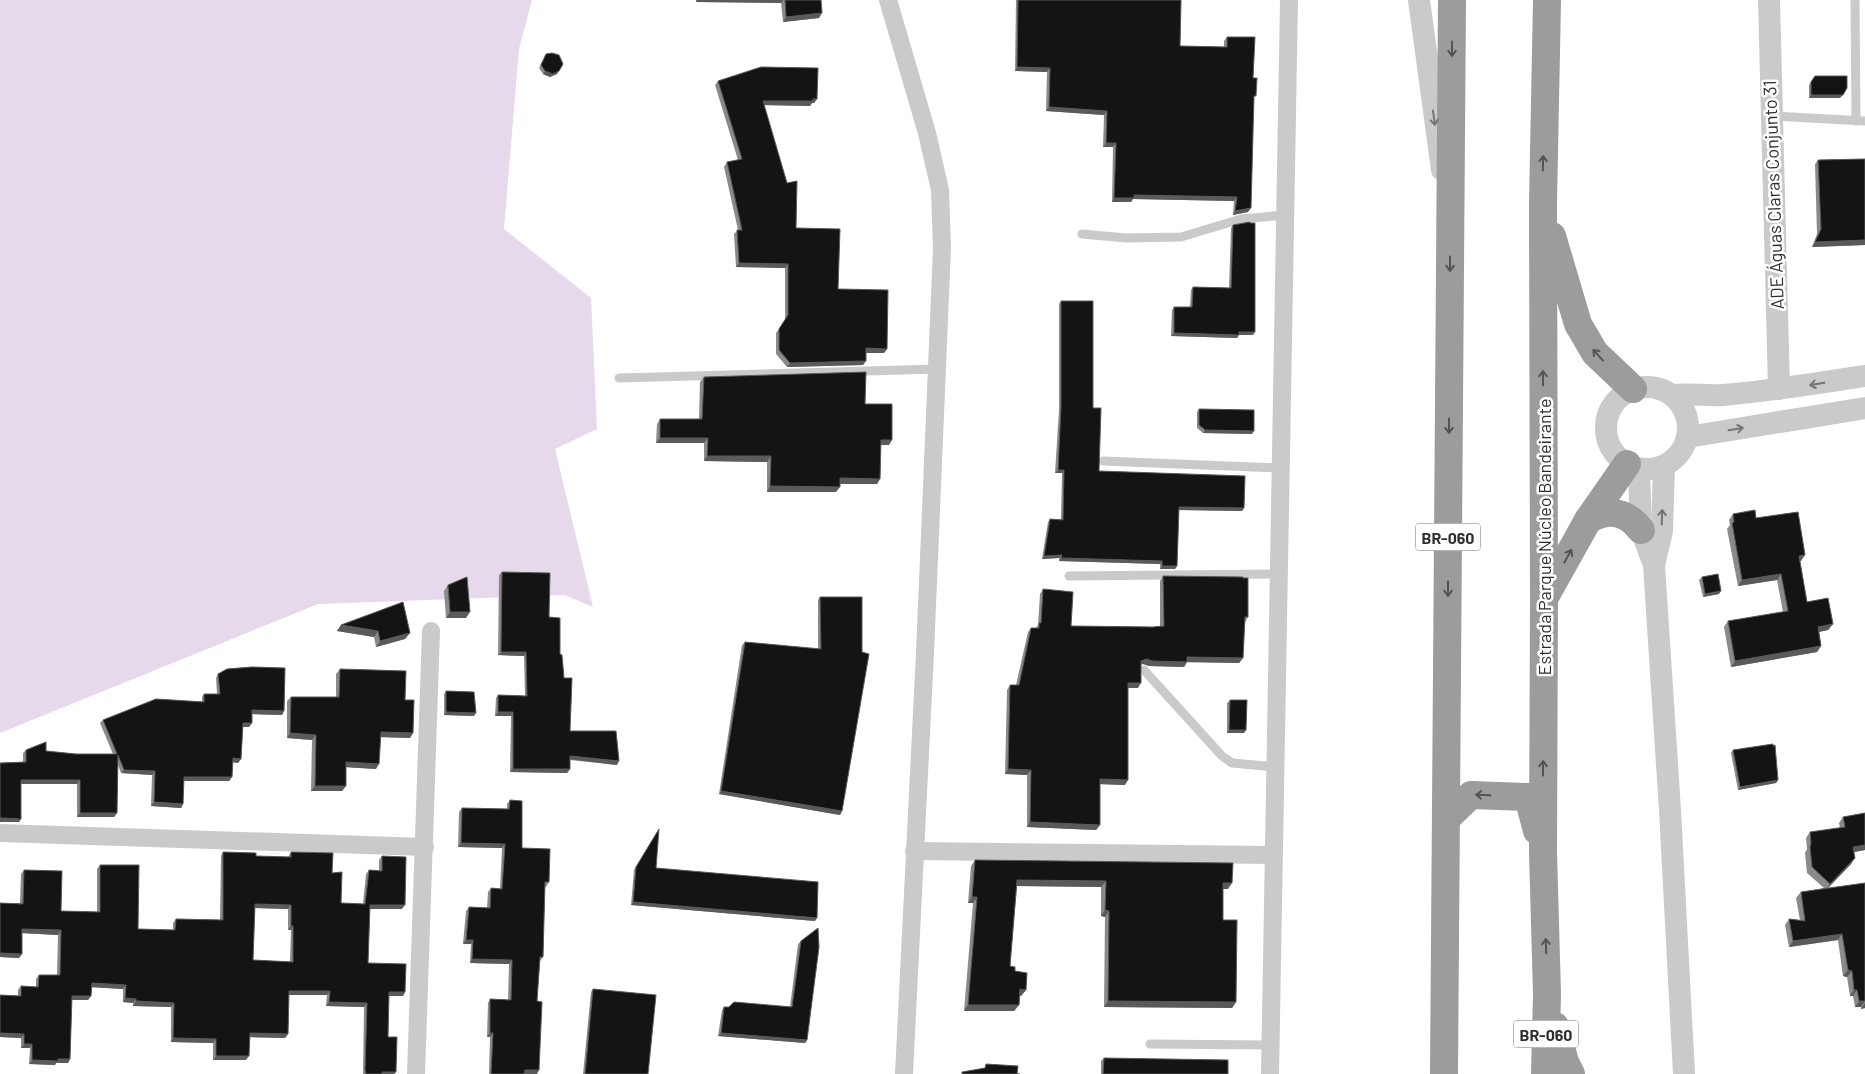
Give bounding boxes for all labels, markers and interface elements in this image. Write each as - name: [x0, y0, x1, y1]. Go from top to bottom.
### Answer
- one-way arrow: [1447, 40, 1457, 56]
- street label: ADE Águas Claras Conjunto 31: [1758, 80, 1788, 310]
- one-way arrow: [1429, 109, 1439, 125]
- one-way arrow: [1539, 155, 1548, 171]
- one-way arrow: [1445, 255, 1455, 271]
- one-way arrow: [1593, 349, 1604, 362]
- one-way arrow: [1538, 370, 1548, 386]
- one-way arrow: [1809, 379, 1825, 389]
- street label: Estrada Parque Núcleo Bandeirante: [1533, 399, 1555, 675]
- one-way arrow: [1444, 418, 1454, 434]
- one-way arrow: [1728, 424, 1744, 434]
- one-way arrow: [1658, 510, 1667, 526]
- road number: BR-060: [1416, 524, 1480, 550]
- one-way arrow: [1563, 548, 1573, 563]
- one-way arrow: [1443, 580, 1453, 596]
- one-way arrow: [1538, 760, 1548, 776]
- one-way arrow: [1475, 791, 1491, 800]
- one-way arrow: [1541, 938, 1550, 954]
- road number: BR-060: [1514, 1021, 1578, 1048]

